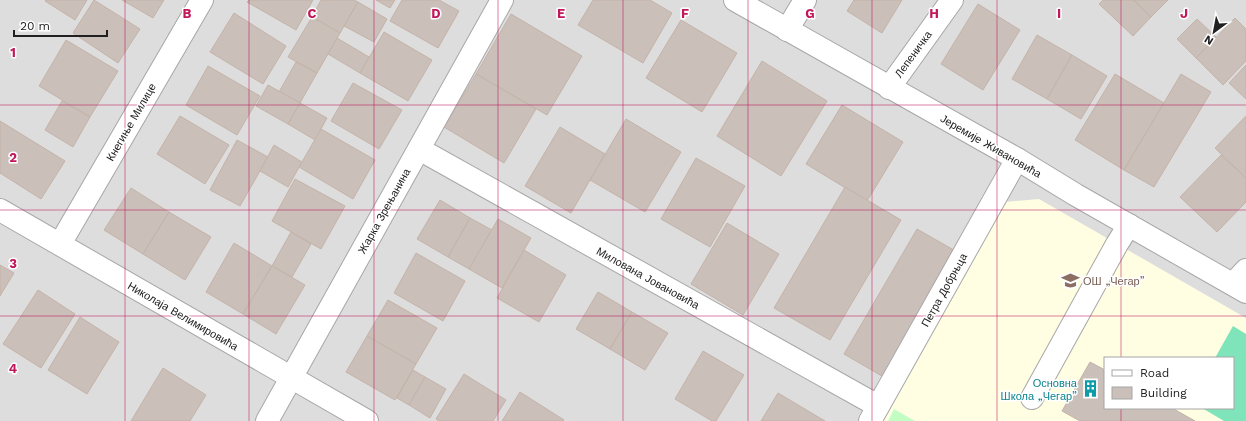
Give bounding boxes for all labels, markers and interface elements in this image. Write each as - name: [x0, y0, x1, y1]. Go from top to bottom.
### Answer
- text: B: [183, 6, 192, 21]
- text: C: [308, 6, 317, 21]
- text: D: [431, 6, 441, 21]
- text: E: [557, 6, 565, 21]
- text: F: [681, 6, 689, 21]
- text: G: [805, 6, 815, 21]
- text: H: [929, 6, 939, 21]
- text: I: [1057, 6, 1061, 21]
- text: J: [1180, 6, 1188, 21]
- scale bar: [14, 12, 107, 38]
- north arrow: [1194, 12, 1234, 52]
- text: 20 m: [20, 19, 50, 33]
- street label: Лепеничка: [892, 28, 935, 80]
- text: N: [1202, 32, 1216, 48]
- text: 1: [10, 45, 16, 60]
- street label: Кнегиње Милице: [104, 81, 159, 163]
- street label: Јеремије Живановића: [938, 112, 1044, 181]
- text: 2: [9, 150, 17, 165]
- street label: Жарка Зрењанина: [356, 165, 414, 256]
- street label: Милована Јовановића: [594, 245, 702, 313]
- street label: Петра Добрњца: [919, 250, 970, 329]
- text: 3: [9, 256, 17, 271]
- school or university icon: ОШ „Чегар”: [1060, 271, 1080, 291]
- place label: ОШ „Чегар”: [1083, 275, 1145, 288]
- street label: Николаја Велимировића: [125, 279, 241, 354]
- legend: [1104, 357, 1234, 409]
- text: 4: [9, 361, 18, 376]
- text: Road: [1140, 366, 1169, 380]
- place label: Основна Школа „Чегар”: [1001, 377, 1078, 403]
- building icon: Основна Школа „Чегар”: [1080, 379, 1100, 399]
- text: Building: [1140, 386, 1187, 400]

